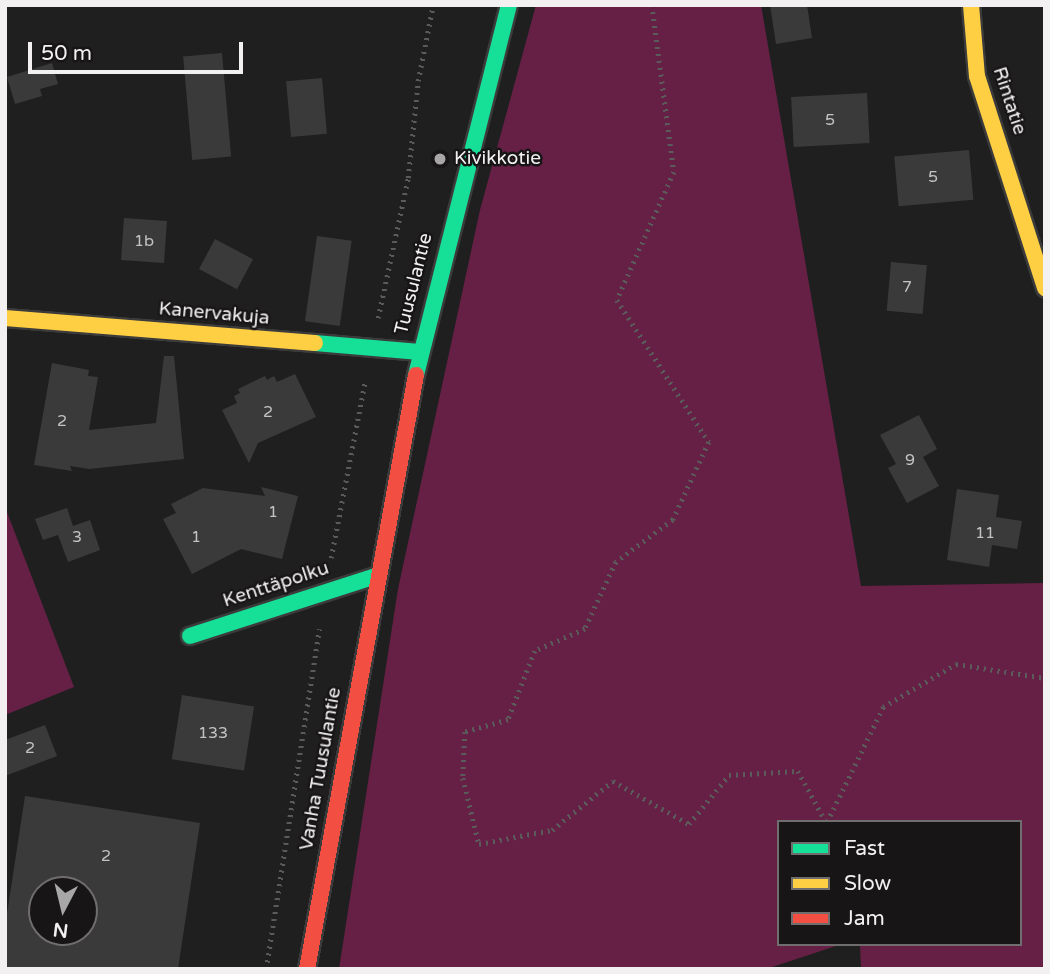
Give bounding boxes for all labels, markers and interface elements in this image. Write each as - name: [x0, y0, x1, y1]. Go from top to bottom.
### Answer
- scale bar: [32, 28, 247, 72]
- text: 50 m: [41, 41, 92, 66]
- street label: Rintatie: [987, 64, 1031, 138]
- house number: 5: [825, 110, 835, 130]
- place label: Kivikkotie: [454, 148, 541, 170]
- marker: Kivikkotie: [432, 151, 448, 167]
- house number: 5: [928, 167, 938, 187]
- house number: 1b: [134, 231, 154, 251]
- street label: Tuusulantie: [390, 231, 438, 337]
- house number: 7: [902, 277, 912, 297]
- street label: Kanervakuja: [158, 298, 270, 330]
- house number: 2: [263, 402, 273, 422]
- house number: 2: [57, 411, 67, 431]
- house number: 9: [905, 450, 915, 470]
- house number: 1: [268, 502, 278, 522]
- house number: 11: [975, 523, 995, 543]
- house number: 3: [72, 527, 82, 547]
- house number: 1: [191, 527, 201, 547]
- street label: Kenttäpolku: [220, 557, 332, 613]
- street label: Vanha Tuusulantie: [295, 686, 347, 852]
- house number: 133: [198, 723, 228, 743]
- house number: 2: [25, 738, 35, 758]
- legend: [777, 820, 1022, 946]
- text: Fast: [844, 836, 885, 861]
- house number: 2: [101, 846, 111, 866]
- text: Slow: [844, 871, 891, 896]
- north arrow: [28, 876, 98, 946]
- text: Jam: [844, 906, 885, 931]
- text: N: [52, 918, 70, 942]

